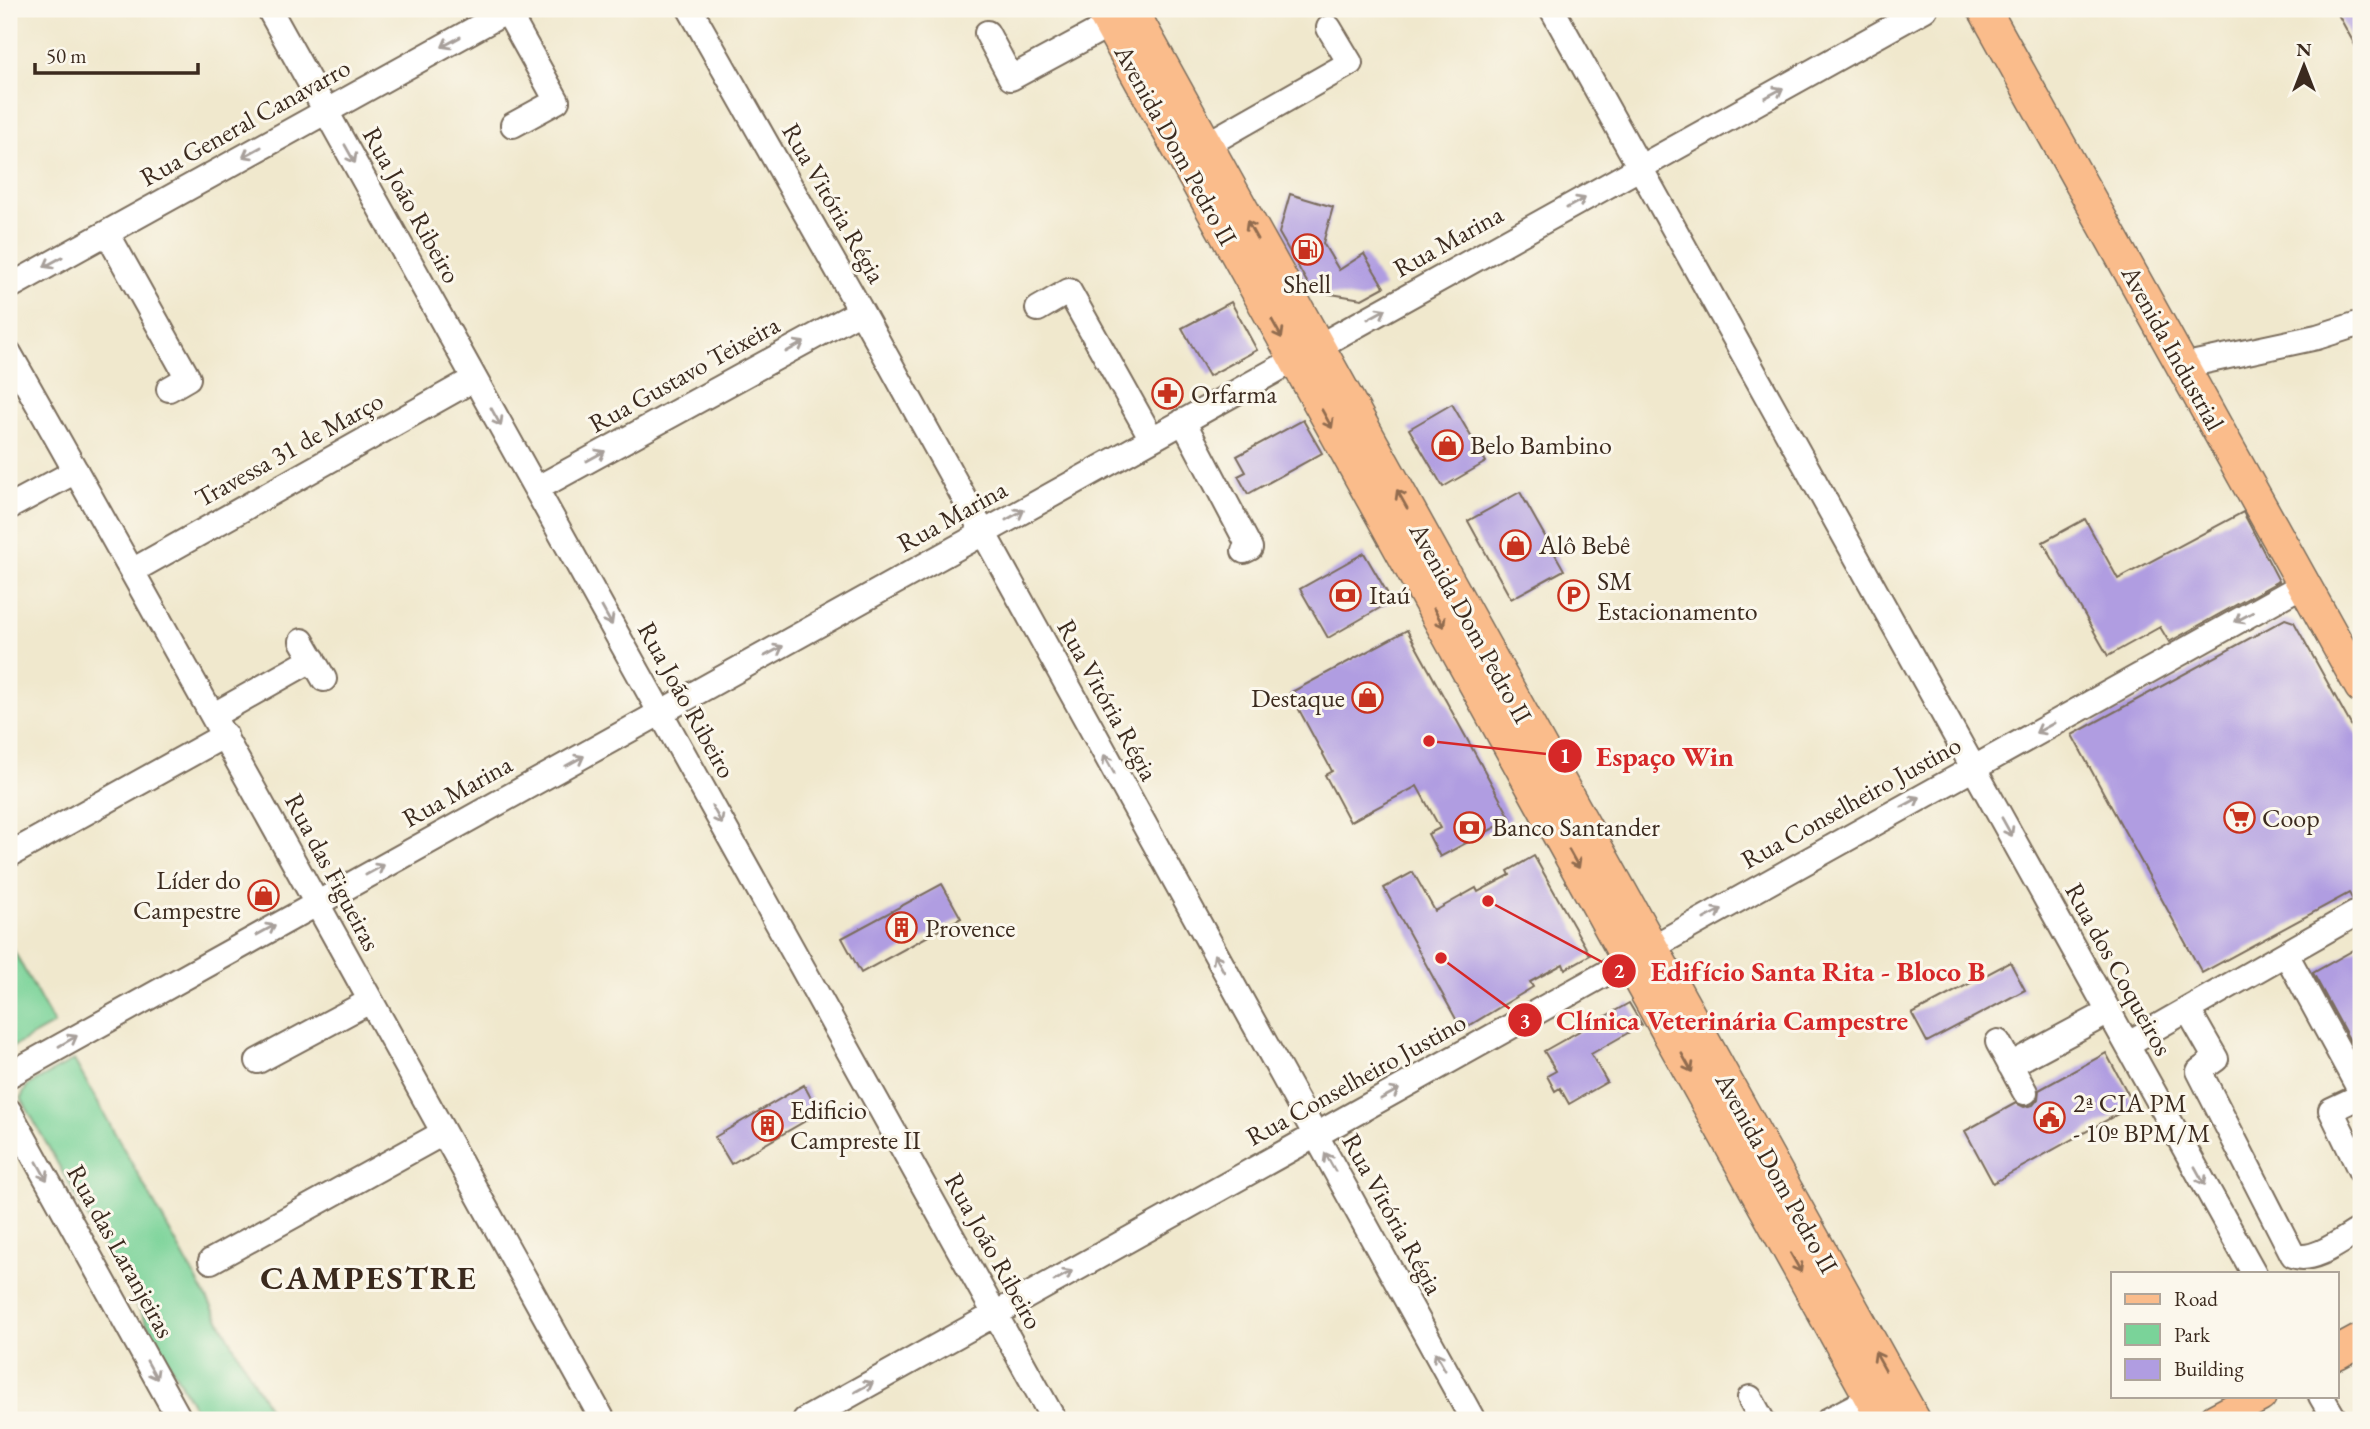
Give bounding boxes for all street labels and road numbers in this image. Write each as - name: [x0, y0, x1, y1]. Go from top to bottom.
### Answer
- street label: Avenida Dom Pedro II: [1106, 38, 1245, 251]
- street label: Rua General Canavarro: [134, 50, 356, 194]
- street label: Rua Vitória Régia: [774, 117, 894, 290]
- street label: Rua João Ribeiro: [355, 121, 469, 289]
- street label: Rua Marina: [1387, 197, 1509, 285]
- street label: Avenida Industrial: [2113, 259, 2232, 437]
- street label: Rua Gustavo Teixeira: [583, 307, 786, 441]
- street label: Travessa 31 de Março: [189, 383, 389, 515]
- street label: Rua Marina: [891, 472, 1013, 560]
- street label: Avenida Dom Pedro II: [1401, 516, 1540, 729]
- street label: Rua Vitória Régia: [1050, 613, 1167, 787]
- street label: Rua João Ribeiro: [630, 616, 744, 784]
- street label: Rua Conselheiro Justino: [1735, 727, 1967, 877]
- street label: Rua Marina: [396, 747, 518, 835]
- street label: Rua das Figueiras: [277, 787, 389, 957]
- street label: Rua dos Coqueiros: [2057, 877, 2181, 1061]
- street label: Rua Conselheiro Justino: [1240, 1004, 1472, 1154]
- street label: Avenida Dom Pedro II: [1707, 1066, 1846, 1279]
- street label: Rua Vitória Régia: [1335, 1127, 1452, 1301]
- street label: Rua das Laranjeiras: [59, 1158, 183, 1344]
- street label: Rua João Ribeiro: [937, 1167, 1051, 1335]

